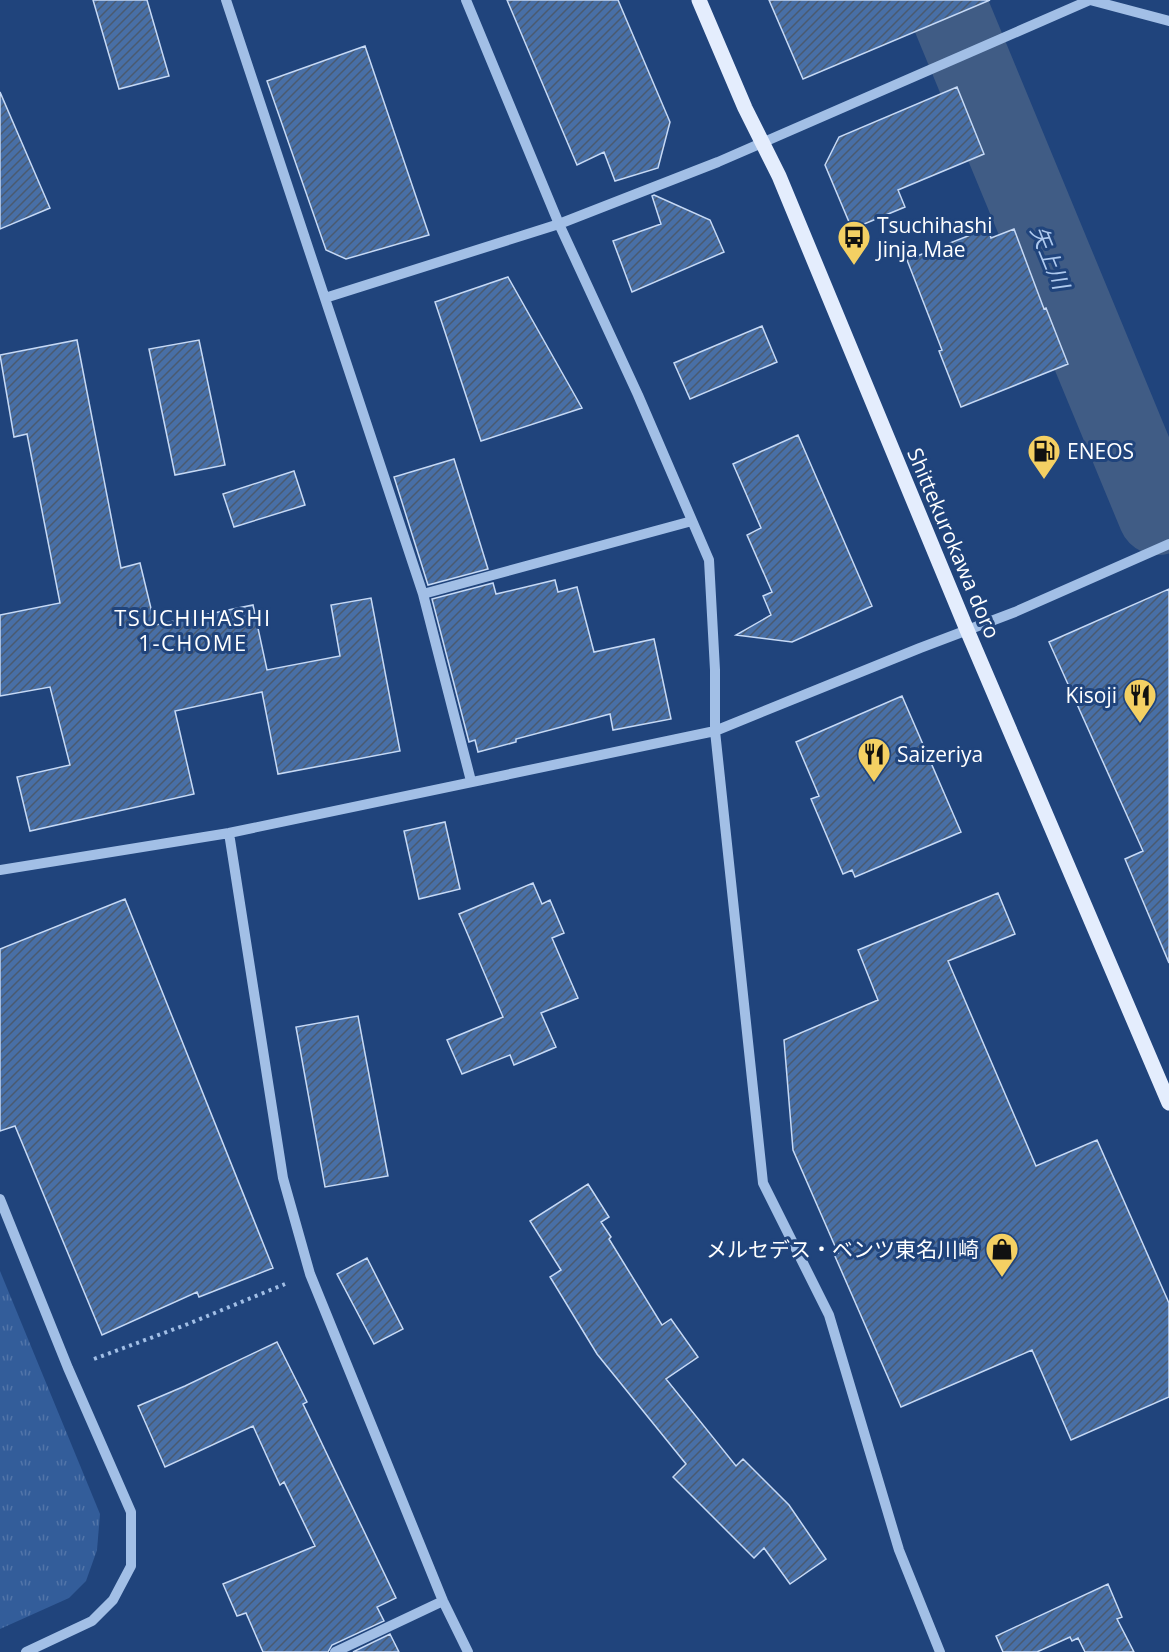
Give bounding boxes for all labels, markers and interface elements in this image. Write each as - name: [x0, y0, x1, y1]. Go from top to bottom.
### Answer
- place label: Tsuchihashi Jinja Mae: [875, 211, 992, 263]
- bus stop icon: Tsuchihashi Jinja Mae: [836, 219, 872, 266]
- water label: 矢上川: [1025, 221, 1078, 295]
- fuel station icon: ENEOS: [1026, 433, 1062, 480]
- place label: ENEOS: [1067, 437, 1134, 465]
- street label: Shittekurokawa doro: [901, 443, 1007, 643]
- district label: TSUCHIHASHI 1-CHOME: [114, 602, 272, 657]
- restaurant icon: Kisoji: [1122, 677, 1158, 724]
- place label: Kisoji: [1066, 681, 1117, 709]
- restaurant icon: Saizeriya: [856, 736, 892, 783]
- place label: Saizeriya: [897, 740, 983, 768]
- shop icon: メルセデス・ベンツ東名川崎: [984, 1231, 1020, 1278]
- place label: メルセデス・ベンツ東名川崎: [706, 1235, 979, 1263]

